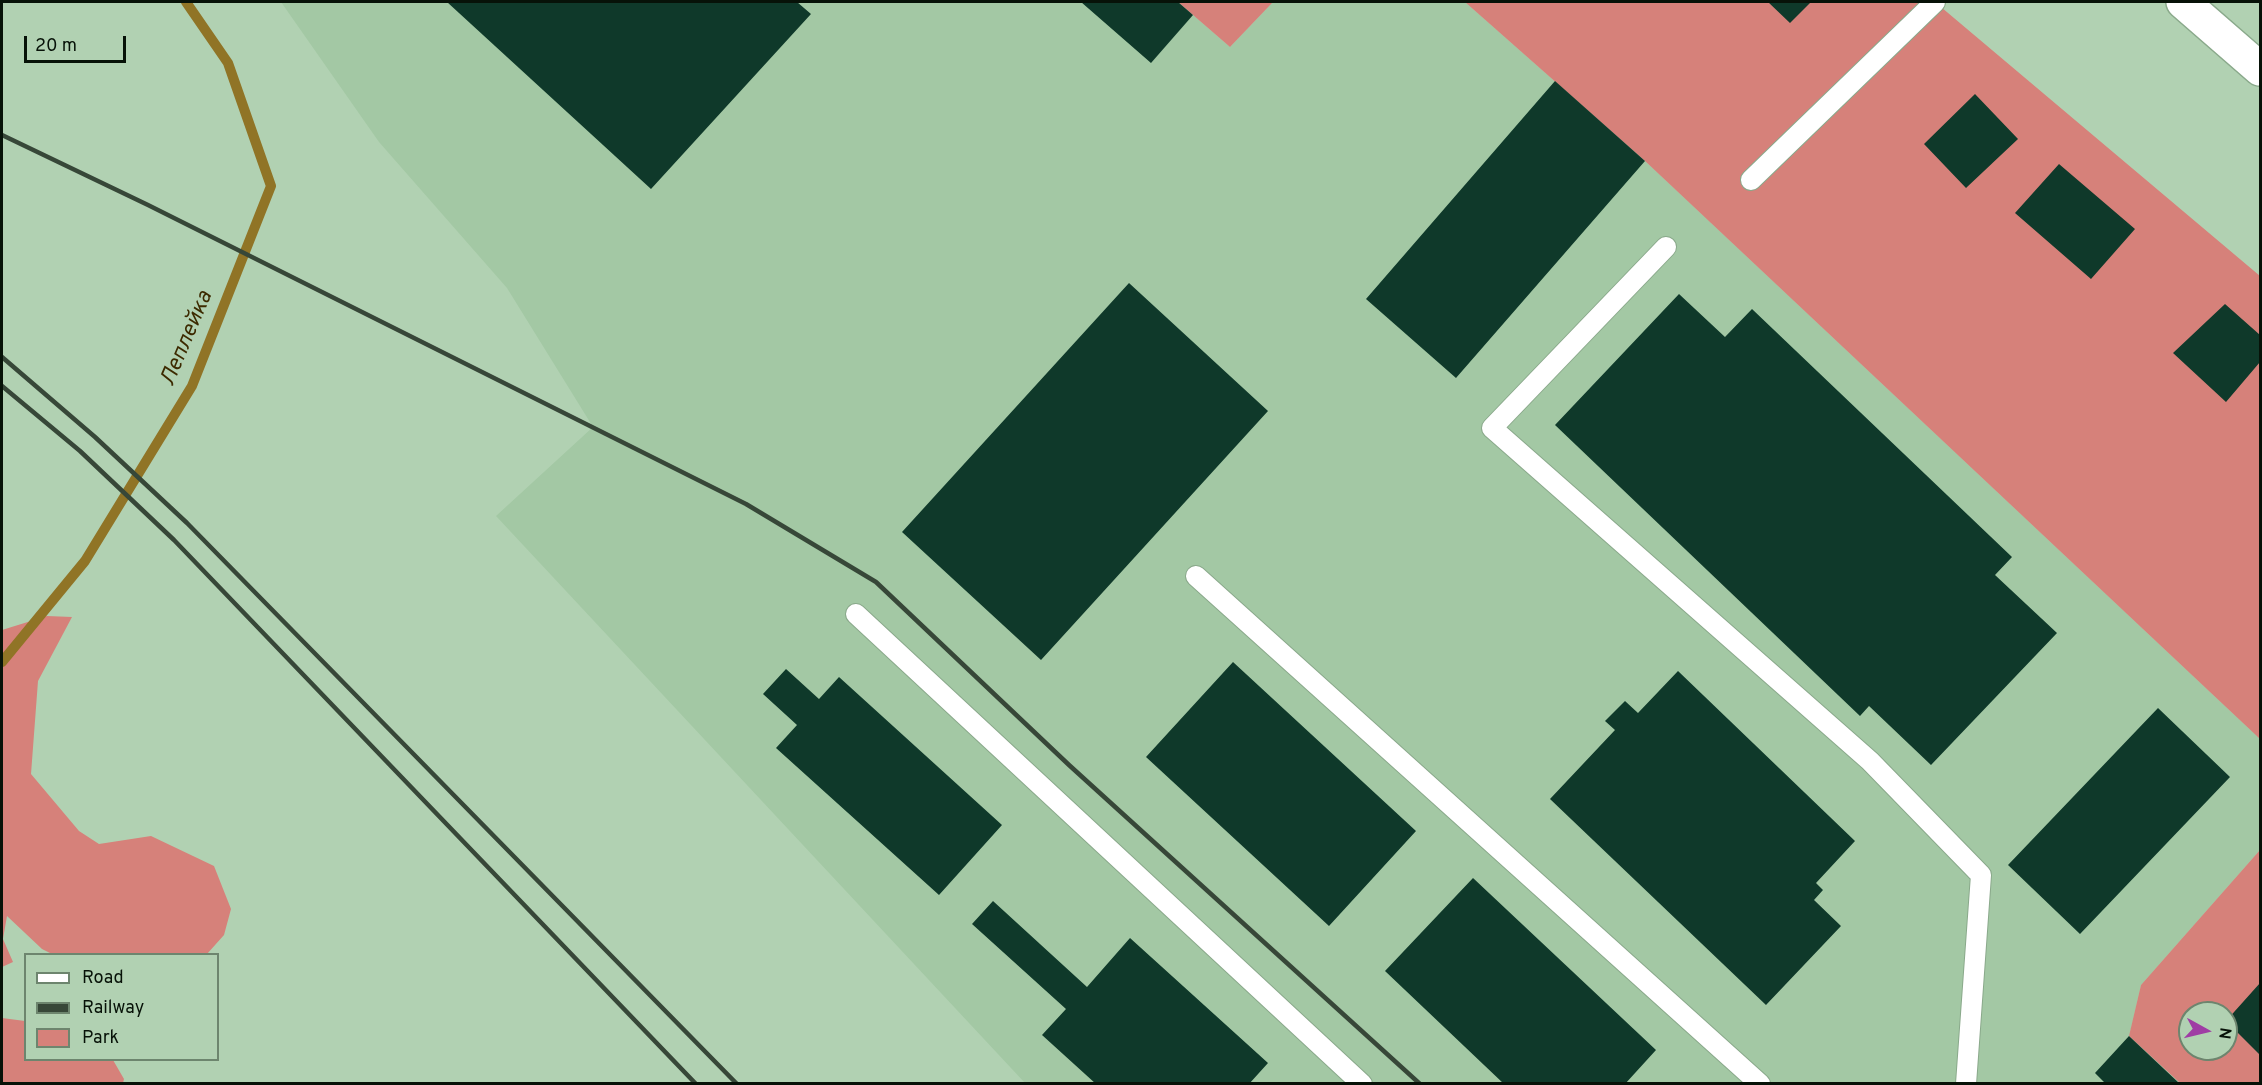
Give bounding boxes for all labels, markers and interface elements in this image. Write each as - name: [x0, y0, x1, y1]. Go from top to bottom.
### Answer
- scale bar: [27, 24, 129, 62]
- text: 20 m: [35, 35, 77, 58]
- water label: Леплейка: [156, 287, 220, 391]
- legend: [24, 953, 219, 1061]
- text: Road: [82, 967, 124, 990]
- text: Railway: [82, 997, 144, 1020]
- north arrow: [2178, 1001, 2238, 1061]
- text: N: [2213, 1026, 2235, 1040]
- text: Park: [82, 1027, 119, 1050]

